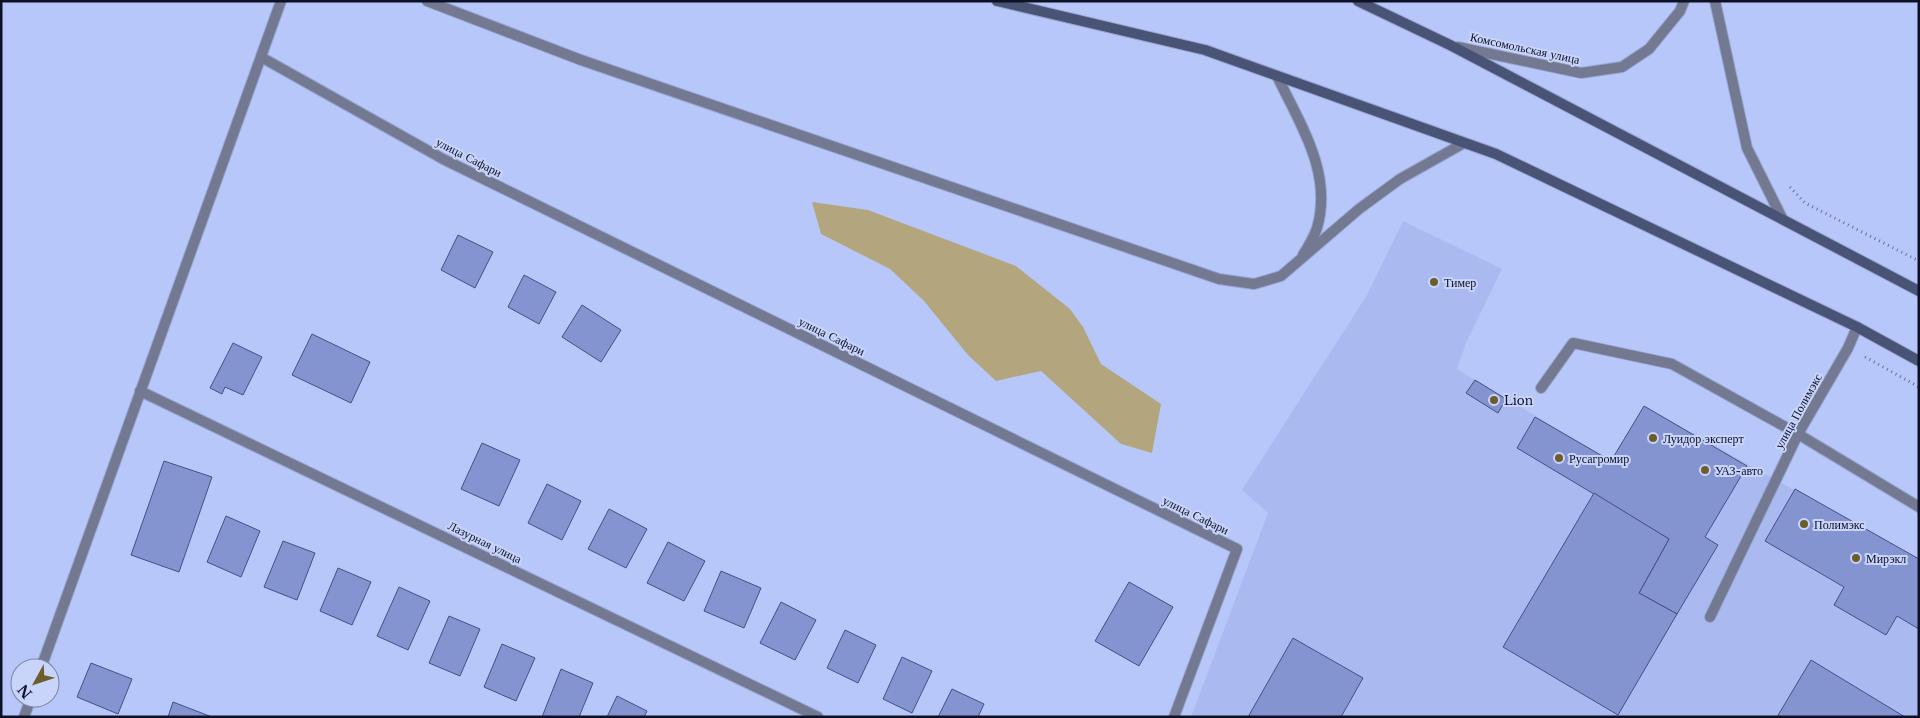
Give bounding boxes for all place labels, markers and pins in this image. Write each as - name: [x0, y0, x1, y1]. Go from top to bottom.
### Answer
- place label: Тимер: [1444, 275, 1476, 290]
- marker: Тимер: [1428, 276, 1440, 288]
- place label: Lion: [1504, 393, 1533, 408]
- marker: Lion: [1488, 394, 1500, 406]
- place label: Луидор эксперт: [1663, 431, 1744, 446]
- marker: Луидор эксперт: [1647, 432, 1659, 444]
- place label: Русагромир: [1569, 451, 1629, 466]
- marker: Русагромир: [1553, 452, 1565, 464]
- place label: УАЗ-авто: [1715, 463, 1763, 478]
- marker: УАЗ-авто: [1699, 464, 1711, 476]
- place label: Полимэкс: [1814, 517, 1865, 532]
- marker: Полимэкс: [1798, 518, 1810, 530]
- place label: Мирэкл: [1866, 551, 1906, 566]
- marker: Мирэкл: [1850, 552, 1862, 564]

